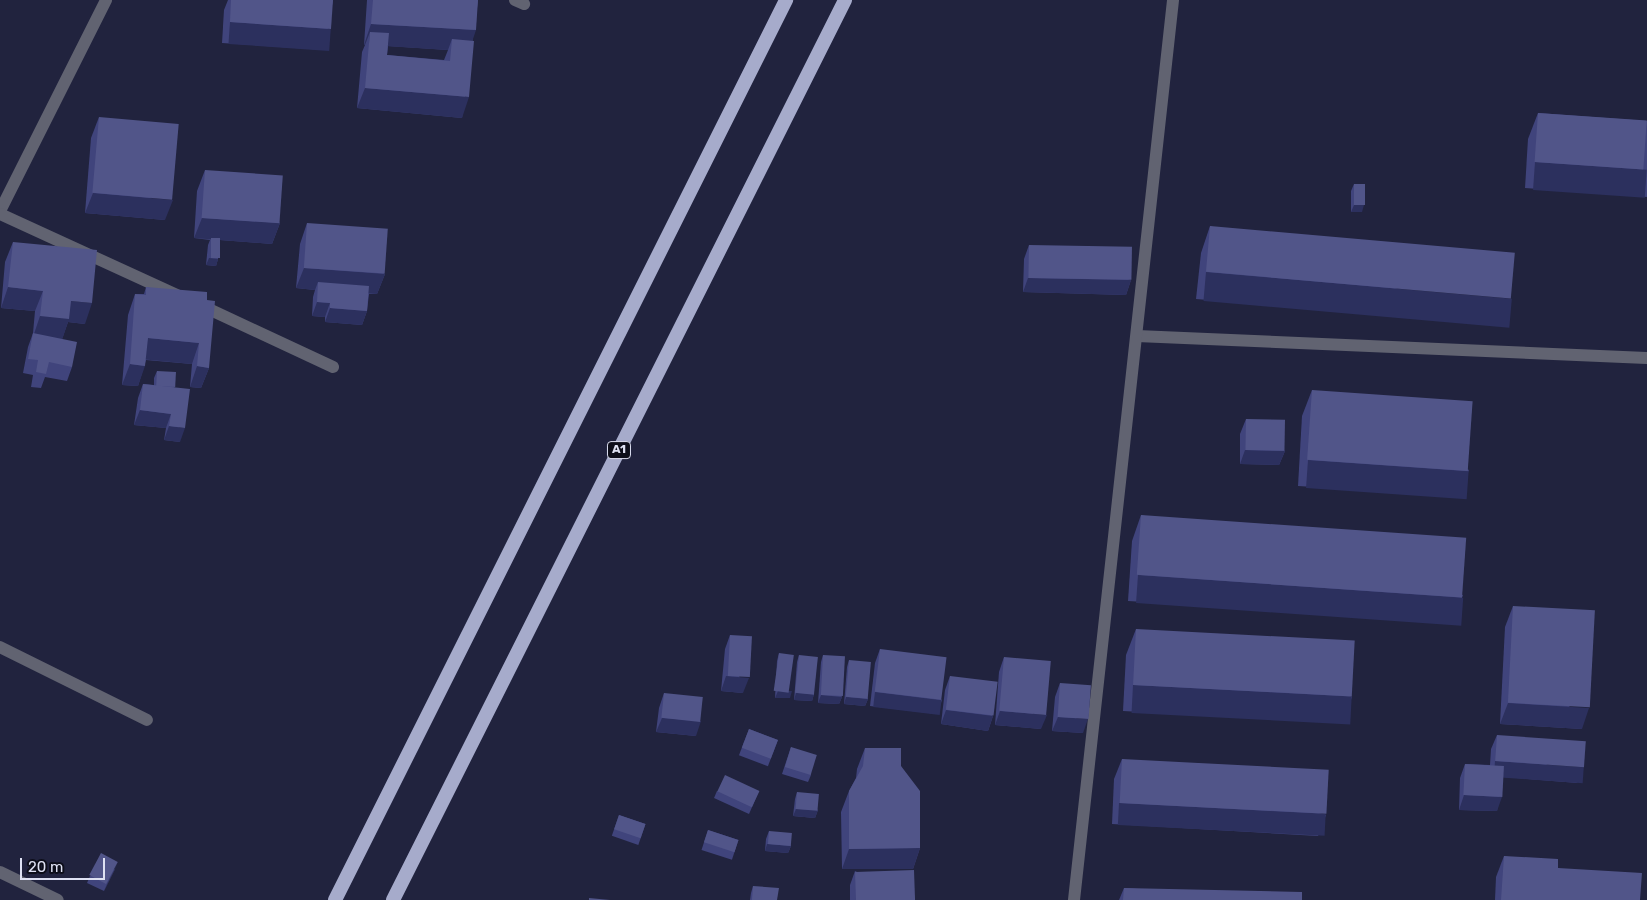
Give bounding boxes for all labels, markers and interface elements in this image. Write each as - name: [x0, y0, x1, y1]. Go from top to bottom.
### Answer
- road number: A1: [606, 440, 632, 460]
- scale bar: [22, 848, 108, 880]
- text: 20 m: [28, 858, 63, 876]

